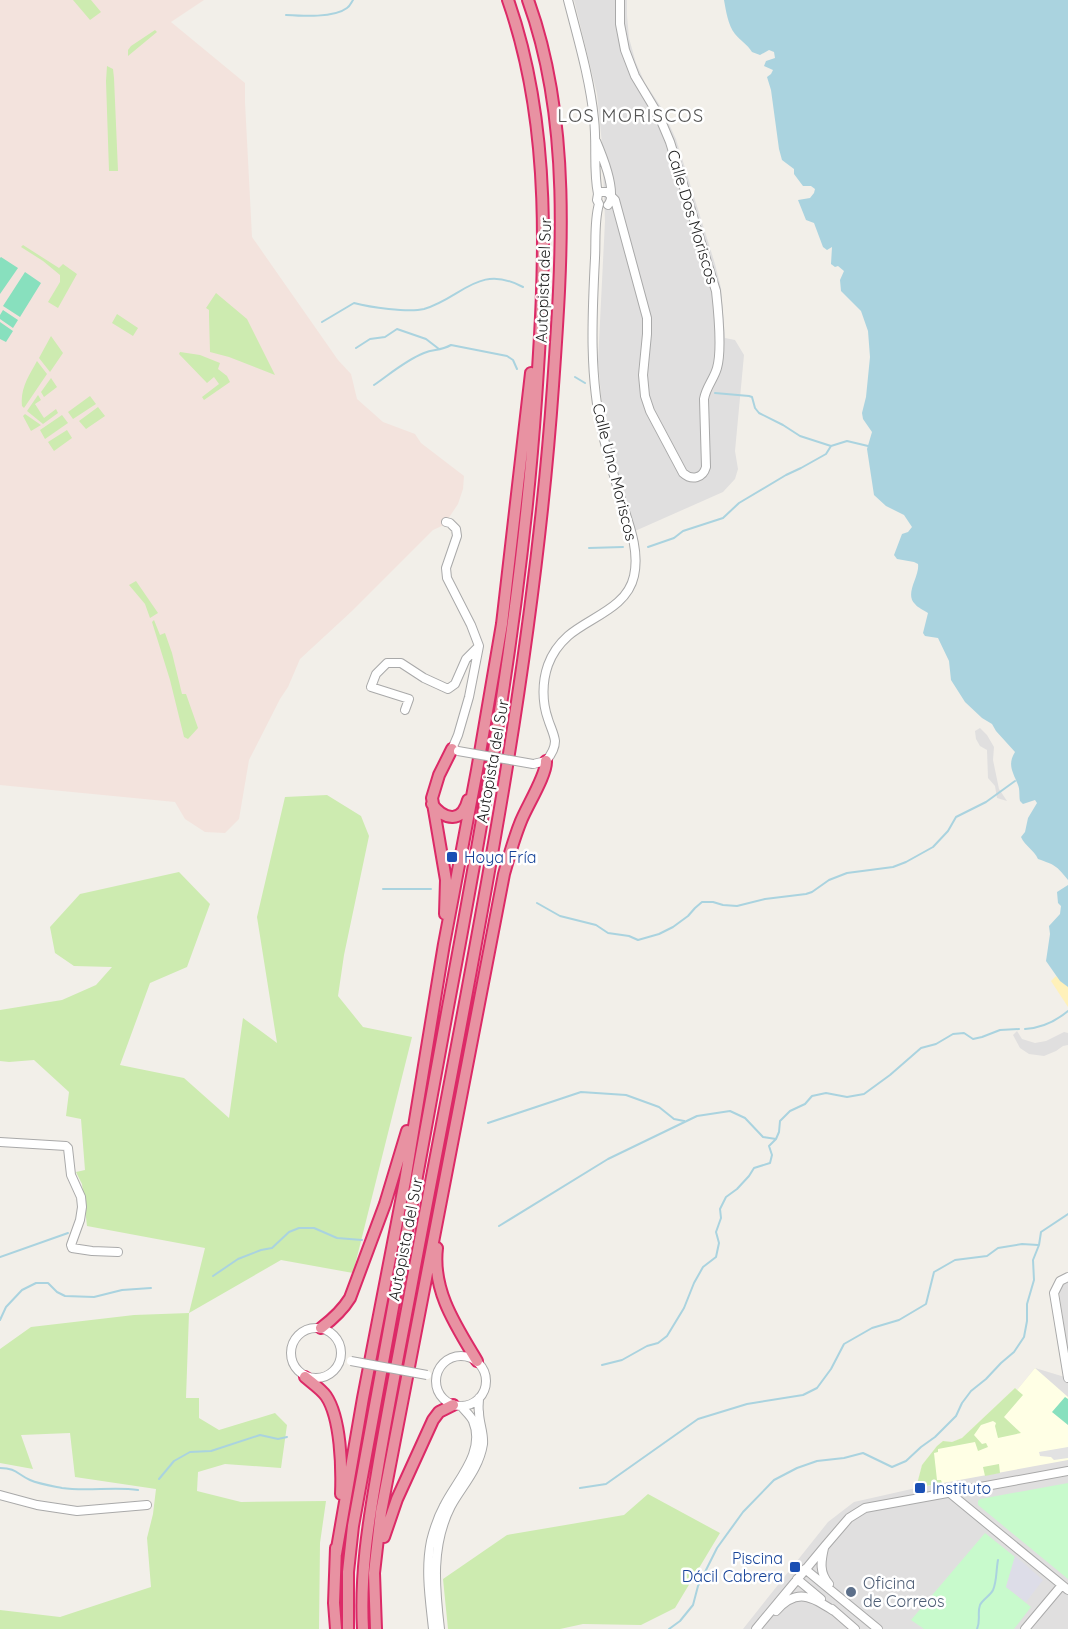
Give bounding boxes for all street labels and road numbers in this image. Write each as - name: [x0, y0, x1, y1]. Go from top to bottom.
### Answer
- street label: Calle Dos Moriscos: [663, 147, 723, 287]
- street label: Autopista del Sur: [531, 217, 555, 343]
- street label: Calle Uno Moriscos: [588, 401, 642, 543]
- street label: Autopista del Sur: [471, 697, 513, 825]
- street label: Autopista del Sur: [383, 1176, 427, 1302]

